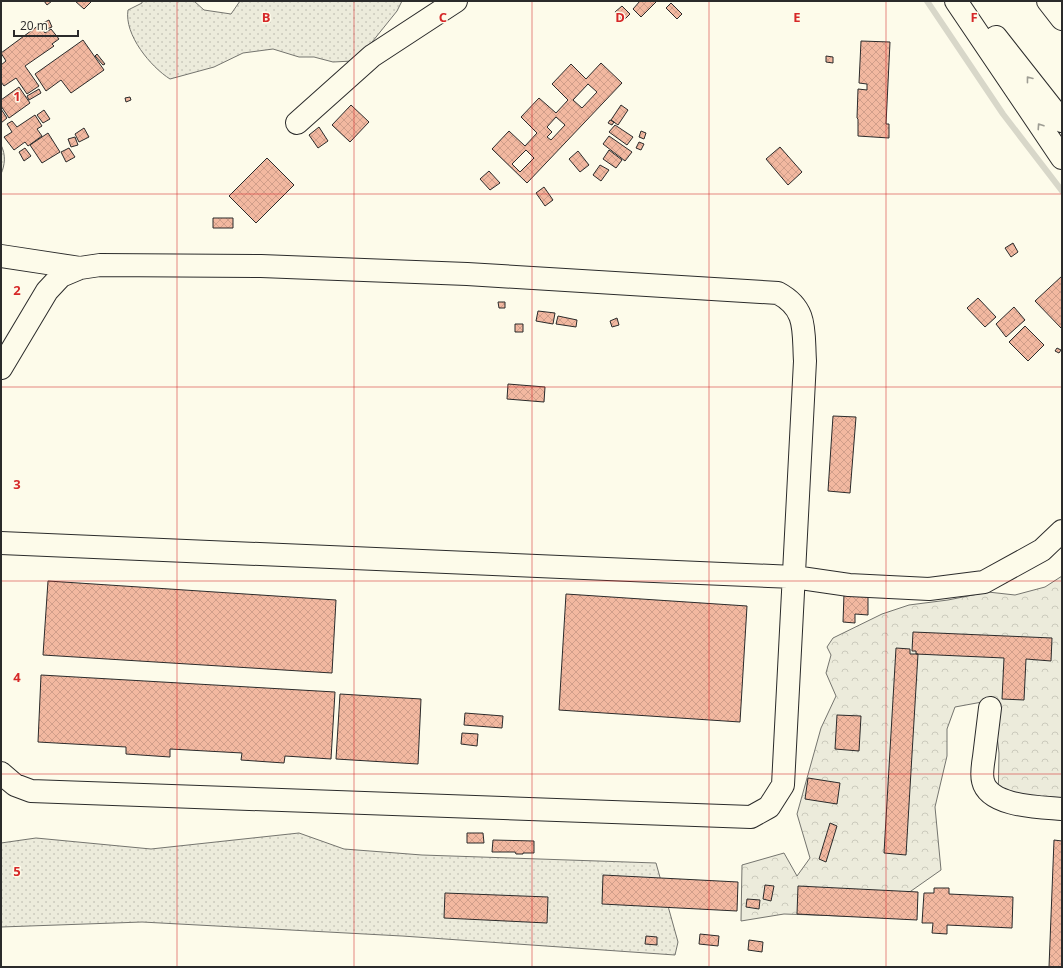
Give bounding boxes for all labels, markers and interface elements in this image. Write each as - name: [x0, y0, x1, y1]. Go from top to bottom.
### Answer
- text: B: [262, 8, 271, 26]
- text: C: [439, 8, 447, 26]
- text: D: [615, 8, 625, 26]
- text: E: [793, 8, 801, 26]
- text: F: [970, 8, 978, 26]
- scale bar: [14, 12, 78, 38]
- text: 20 m: [20, 17, 48, 34]
- one-way arrow: [1027, 77, 1034, 84]
- text: 1: [13, 87, 21, 105]
- one-way arrow: [1037, 123, 1045, 130]
- text: 2: [13, 281, 21, 299]
- text: 3: [13, 475, 21, 493]
- text: 4: [13, 668, 21, 686]
- text: 5: [13, 862, 21, 880]

